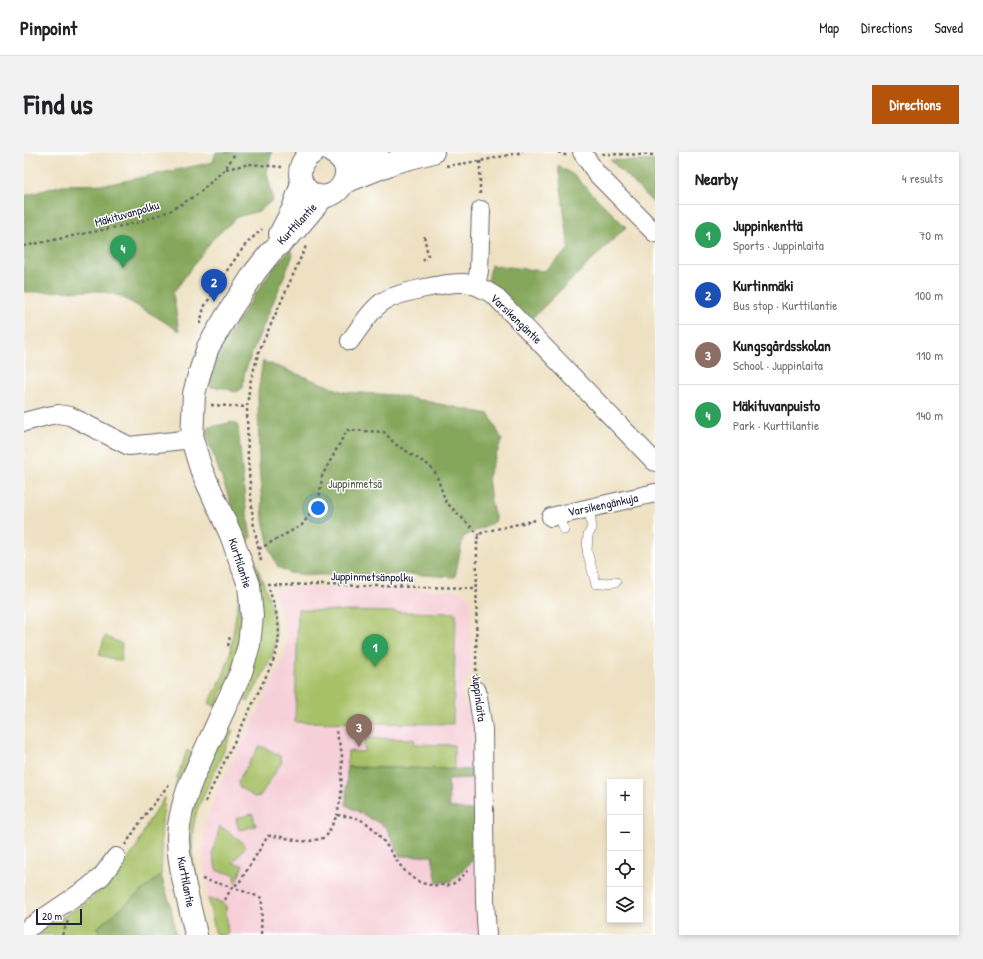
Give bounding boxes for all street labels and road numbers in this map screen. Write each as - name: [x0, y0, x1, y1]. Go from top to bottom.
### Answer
- street label: Mäkituvanpolku: [93, 196, 161, 231]
- street label: Kurttilantie: [273, 199, 321, 248]
- street label: Varsikengäntie: [487, 290, 546, 348]
- street label: Varsikengänkuja: [566, 489, 640, 520]
- street label: Kurttilantie: [224, 536, 257, 590]
- street label: Juppinmetsänpolku: [331, 567, 414, 586]
- street label: Juppinlaita: [468, 674, 491, 723]
- street label: Kurttilantie: [173, 855, 200, 909]

